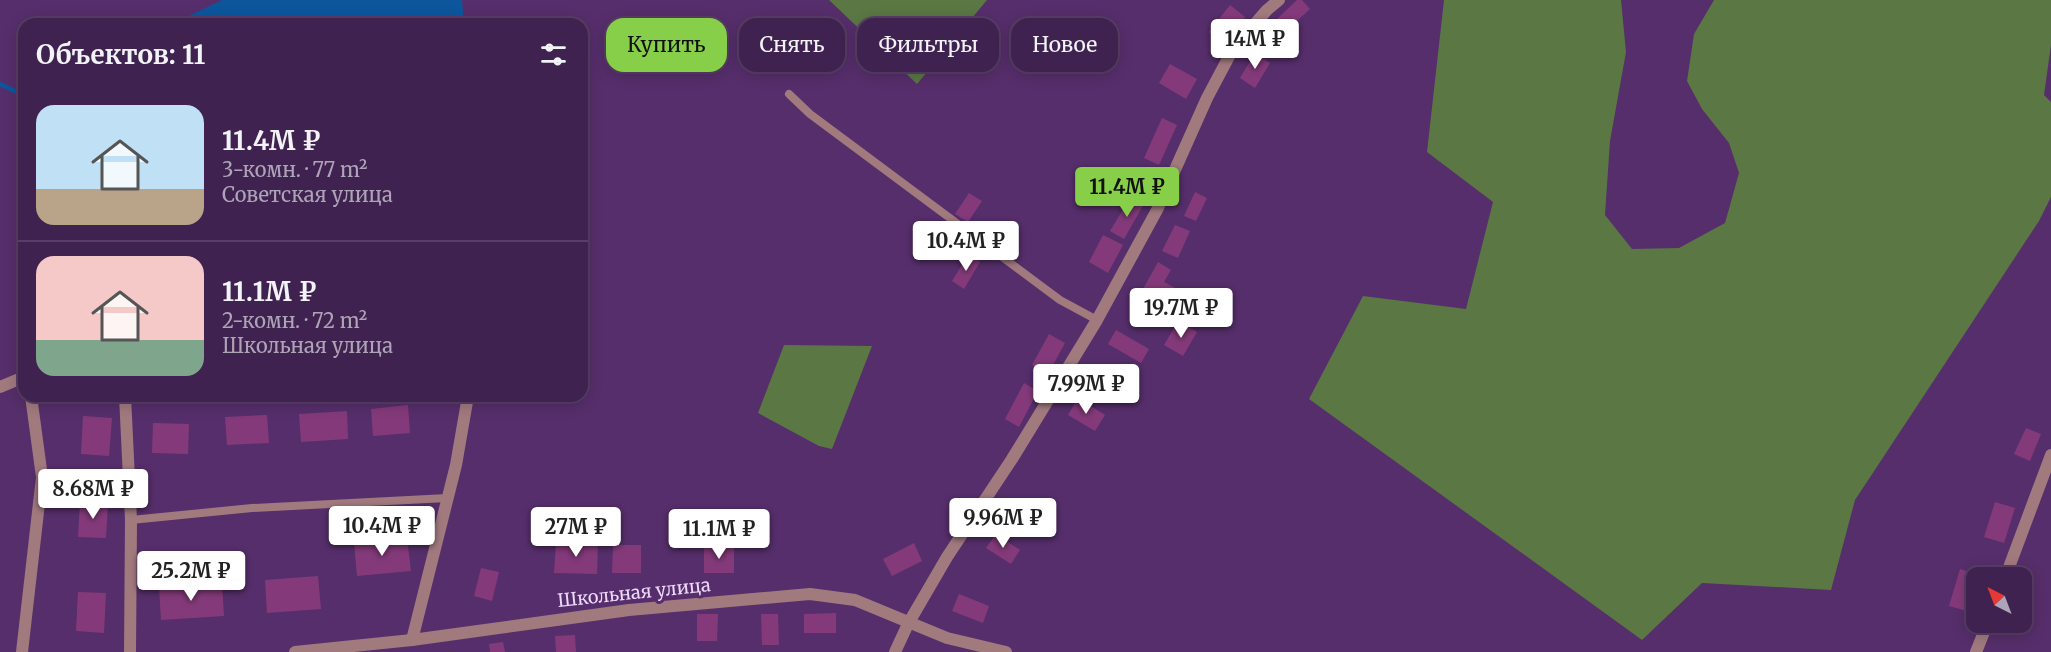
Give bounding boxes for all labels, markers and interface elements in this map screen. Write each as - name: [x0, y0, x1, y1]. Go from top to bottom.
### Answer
- chip: Купить: [606, 18, 727, 72]
- chip: Снять: [739, 18, 845, 72]
- chip: Фильтры: [857, 18, 999, 72]
- chip: Новое: [1011, 18, 1118, 72]
- pin: 14M ₽: [1213, 19, 1297, 70]
- text: 14M ₽: [1225, 26, 1285, 51]
- text: Объектов: 11: [36, 38, 205, 71]
- icon: filters: [537, 38, 570, 71]
- text: 11.4M ₽: [222, 124, 320, 157]
- icon: home: [84, 129, 156, 201]
- text: 3-комн. · 77 m²: [222, 157, 367, 182]
- pin: 11.4M ₽: [1072, 167, 1182, 218]
- text: 11.4M ₽: [1089, 174, 1165, 199]
- text: Советская улица: [222, 182, 393, 207]
- pin: 10.4M ₽: [911, 221, 1021, 272]
- text: 10.4M ₽: [927, 228, 1005, 253]
- text: 11.1M ₽: [222, 275, 317, 308]
- icon: home: [84, 280, 156, 352]
- pin: 19.7M ₽: [1126, 288, 1236, 339]
- text: 19.7M ₽: [1144, 295, 1218, 320]
- text: 2-комн. · 72 m²: [222, 308, 367, 333]
- text: Школьная улица: [222, 333, 393, 358]
- pin: 7.99M ₽: [1031, 364, 1141, 415]
- text: 7.99M ₽: [1047, 371, 1125, 396]
- pin: 8.68M ₽: [38, 469, 148, 520]
- text: 8.68M ₽: [52, 476, 134, 501]
- pin: 9.96M ₽: [948, 498, 1058, 549]
- text: 9.96M ₽: [963, 505, 1043, 530]
- pin: 10.4M ₽: [327, 506, 437, 557]
- pin: 27M ₽: [534, 507, 618, 558]
- pin: 11.1M ₽: [664, 509, 774, 560]
- text: 10.4M ₽: [343, 513, 421, 538]
- text: 27M ₽: [545, 514, 607, 539]
- text: 11.1M ₽: [683, 516, 755, 541]
- pin: 25.2M ₽: [136, 551, 246, 602]
- text: 25.2M ₽: [151, 558, 231, 583]
- north arrow: [1966, 567, 2032, 633]
- map controls: [1966, 567, 2032, 633]
- street label: Школьная улица: [556, 573, 712, 612]

